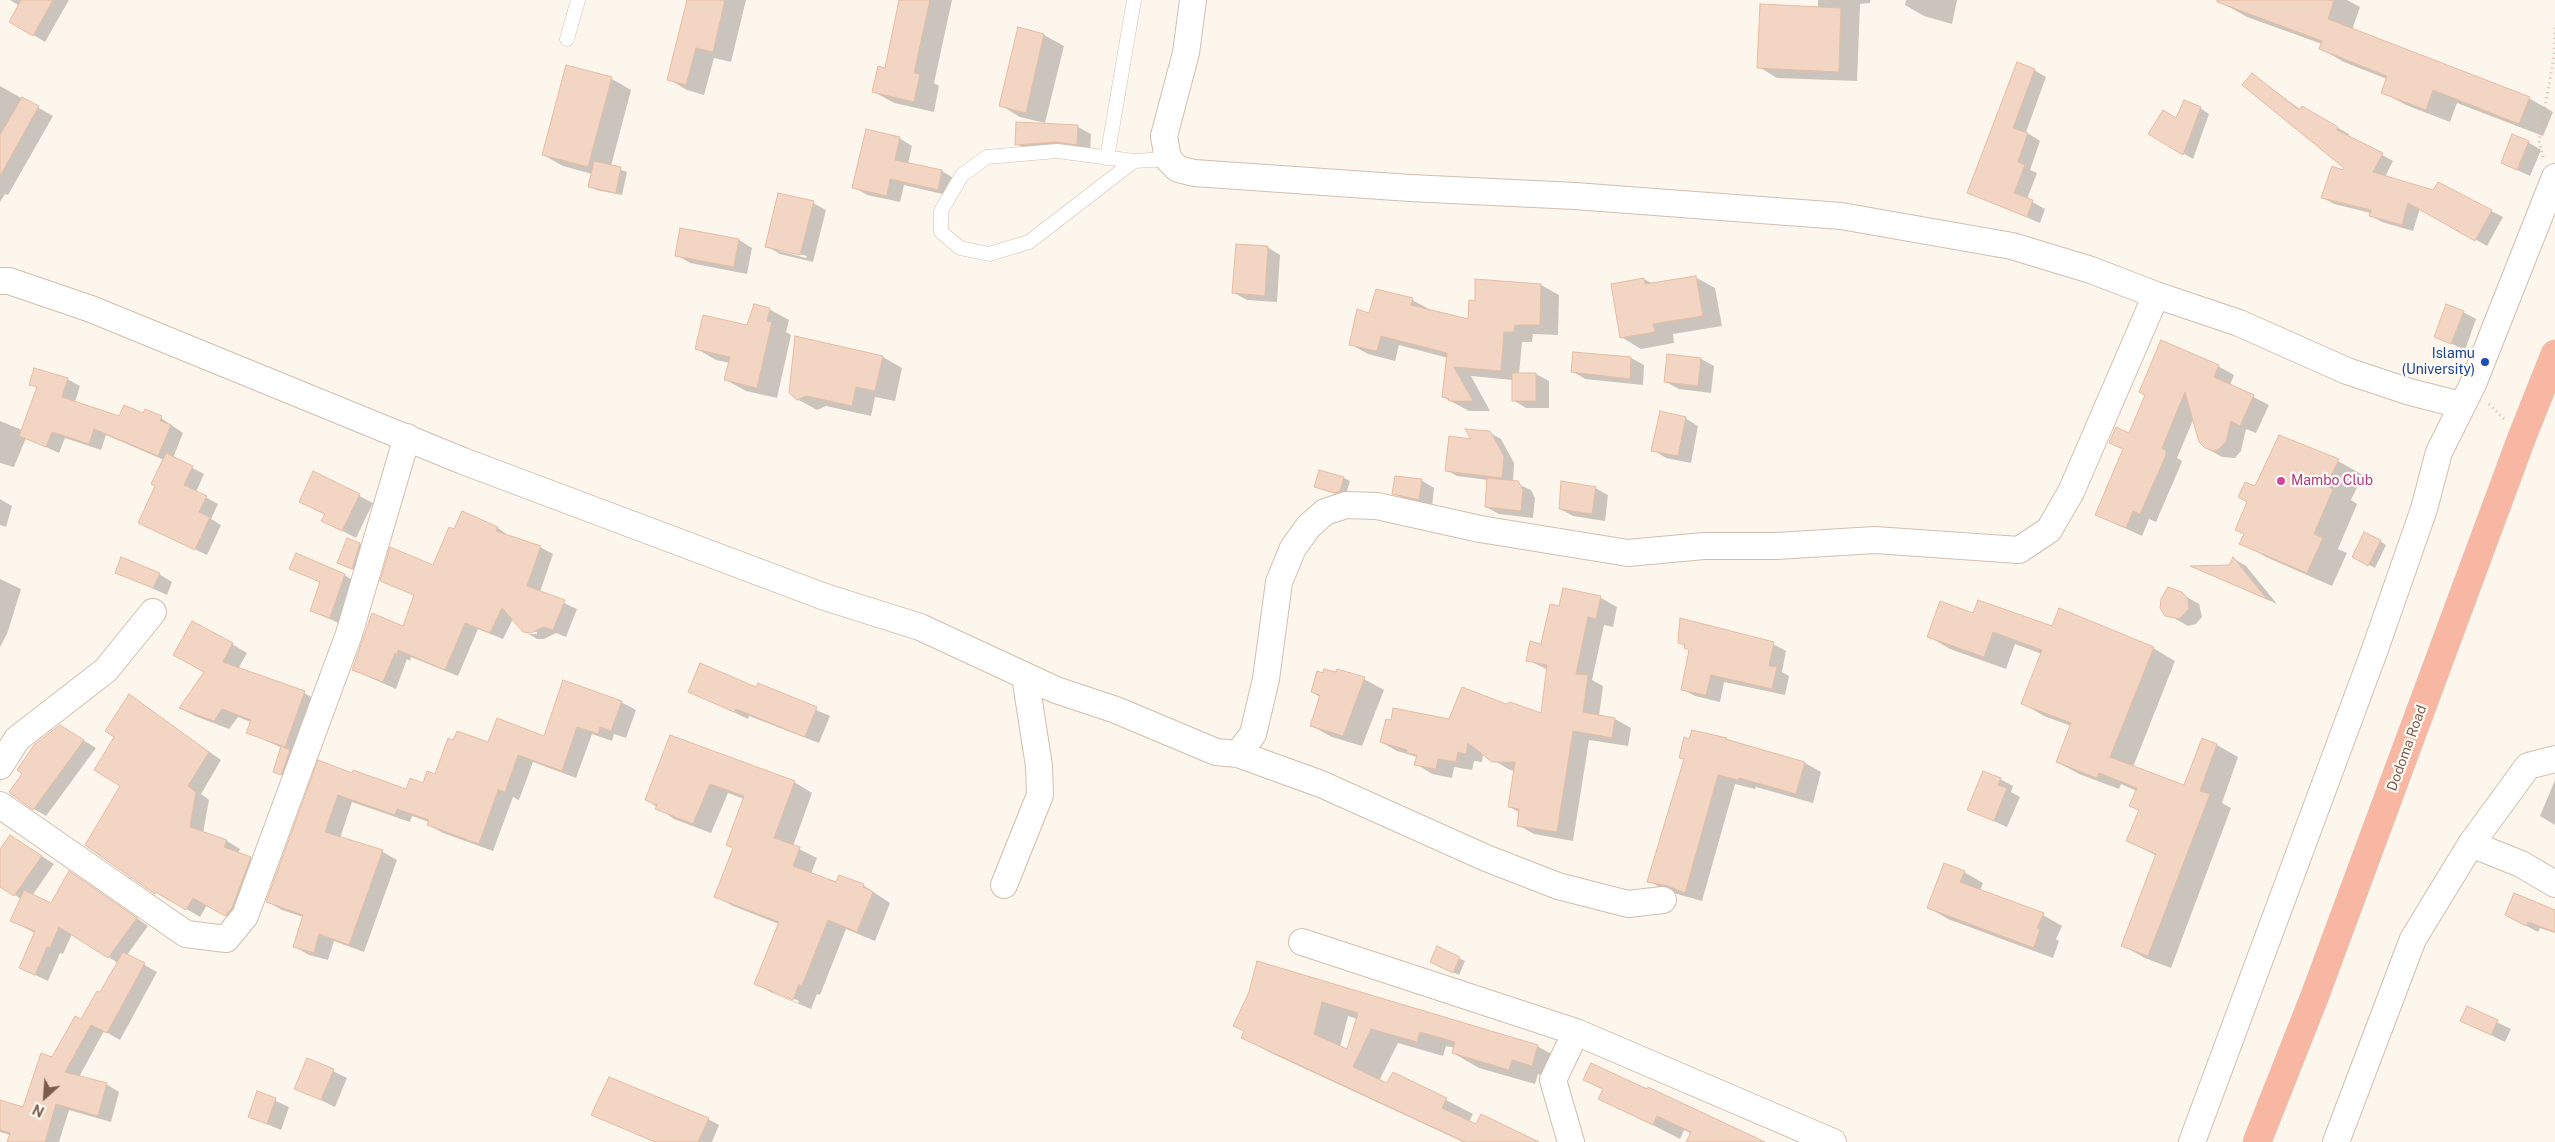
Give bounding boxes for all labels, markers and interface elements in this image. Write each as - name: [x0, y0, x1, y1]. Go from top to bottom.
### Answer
- place label: Islamu (University): [2402, 346, 2475, 378]
- marker: Islamu (University): [2479, 356, 2491, 368]
- place label: Mambo Club: [2291, 473, 2373, 489]
- marker: Mambo Club: [2275, 475, 2287, 487]
- street label: Dodoma Road: [2384, 703, 2430, 793]
- north arrow: [20, 1072, 70, 1122]
- text: N: [30, 1101, 47, 1120]

